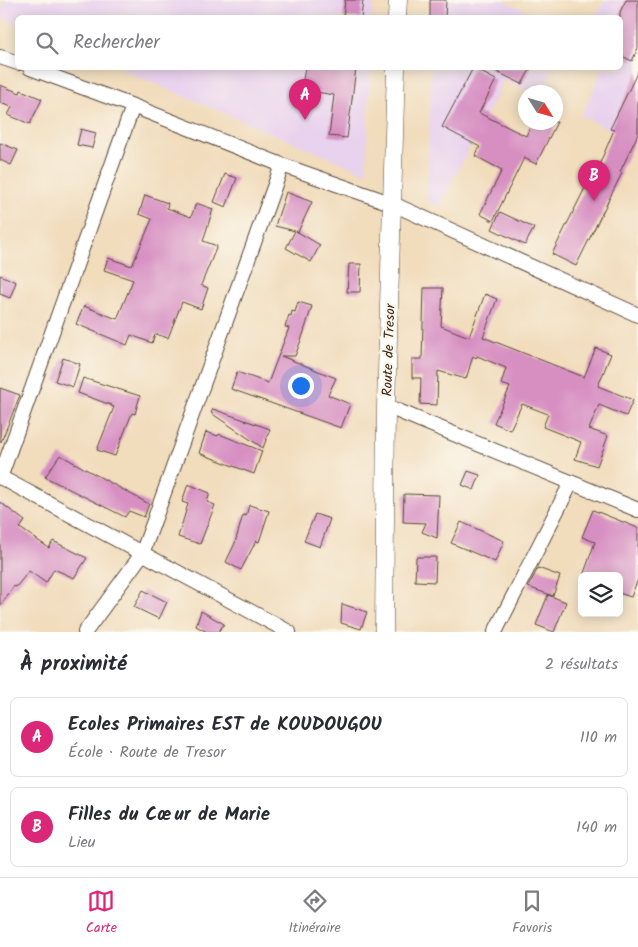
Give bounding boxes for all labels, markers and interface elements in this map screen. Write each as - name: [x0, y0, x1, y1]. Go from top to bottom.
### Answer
- search box: [15, 15, 623, 70]
- text: Rechercher: [73, 28, 160, 58]
- icon: search: [33, 29, 61, 57]
- pin: A: [289, 79, 321, 120]
- north arrow: [518, 85, 563, 130]
- pin: B: [578, 160, 610, 201]
- street label: Route de Tresor: [376, 302, 402, 397]
- your location: [288, 373, 314, 399]
- map controls: [578, 572, 623, 617]
- button: layers: [578, 572, 623, 617]
- text: À proximité: [20, 648, 127, 681]
- text: 2 résultats: [545, 652, 618, 677]
- text: Ecoles Primaires EST de KOUDOUGOU: [68, 710, 382, 740]
- text: A: [32, 725, 42, 750]
- text: 110 m: [580, 725, 617, 750]
- text: École · Route de Tresor: [68, 740, 226, 765]
- text: Filles du Cœur de Marie: [68, 800, 270, 830]
- text: B: [32, 815, 42, 840]
- text: 140 m: [576, 815, 617, 840]
- text: Lieu: [68, 830, 95, 855]
- tab: Carte: [86, 887, 117, 939]
- tab: Itinéraire: [289, 887, 341, 939]
- tab: Favoris: [512, 887, 552, 939]

